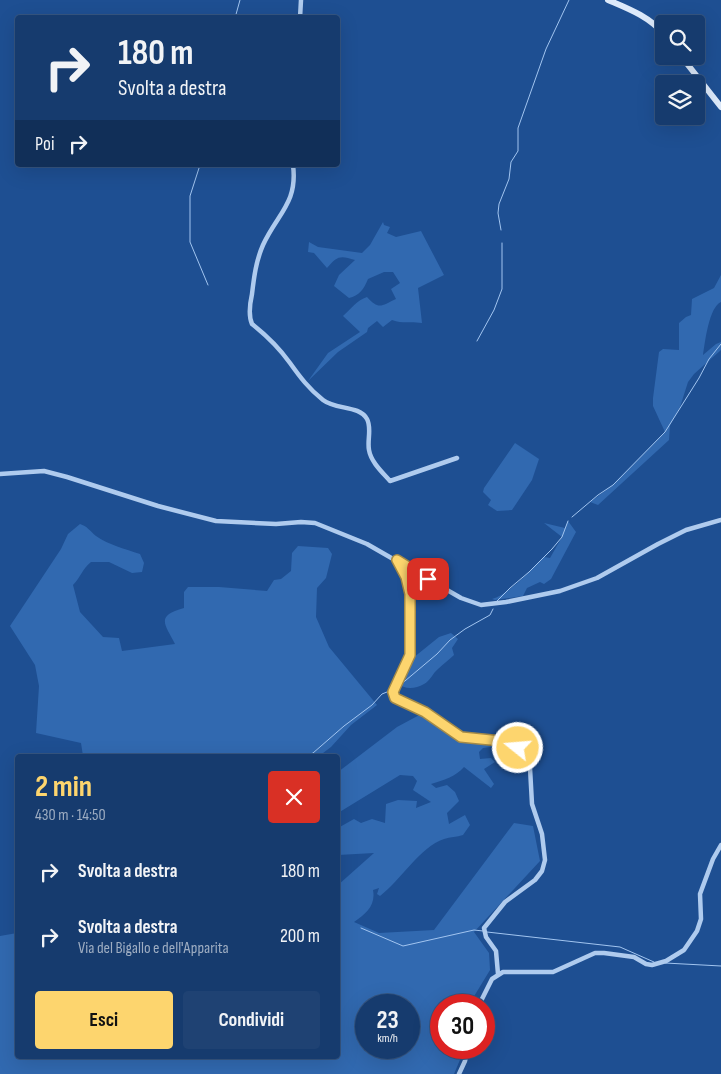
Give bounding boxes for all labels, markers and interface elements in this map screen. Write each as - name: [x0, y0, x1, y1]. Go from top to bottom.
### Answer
- map controls: [655, 15, 705, 125]
- button: search: [655, 15, 705, 65]
- text: 180 m: [118, 32, 194, 75]
- icon: right: [35, 35, 100, 100]
- text: Svolta a destra: [118, 75, 227, 102]
- button: layers: [655, 75, 705, 125]
- icon: right: [64, 130, 92, 158]
- text: Poi: [35, 133, 54, 156]
- pin: [407, 558, 449, 600]
- icon: arrive: [414, 565, 442, 593]
- position arrow: [491, 721, 543, 773]
- text: 2 min: [35, 769, 92, 805]
- button: close: [268, 771, 320, 823]
- text: 430 m · 14:50: [35, 806, 106, 825]
- icon: right: [35, 858, 63, 886]
- text: Svolta a destra: [78, 860, 178, 883]
- text: 180 m: [281, 860, 320, 883]
- text: Svolta a destra: [78, 916, 178, 939]
- icon: right: [35, 923, 63, 951]
- text: 200 m: [280, 925, 320, 948]
- text: Via del Bigallo e dell'Apparita: [78, 939, 229, 958]
- button: Esci: [35, 991, 173, 1049]
- button: Condividi: [183, 991, 320, 1049]
- speed limit sign: 30: [430, 994, 495, 1059]
- text: 23: [376, 1005, 399, 1036]
- text: km/h: [377, 1031, 398, 1046]

